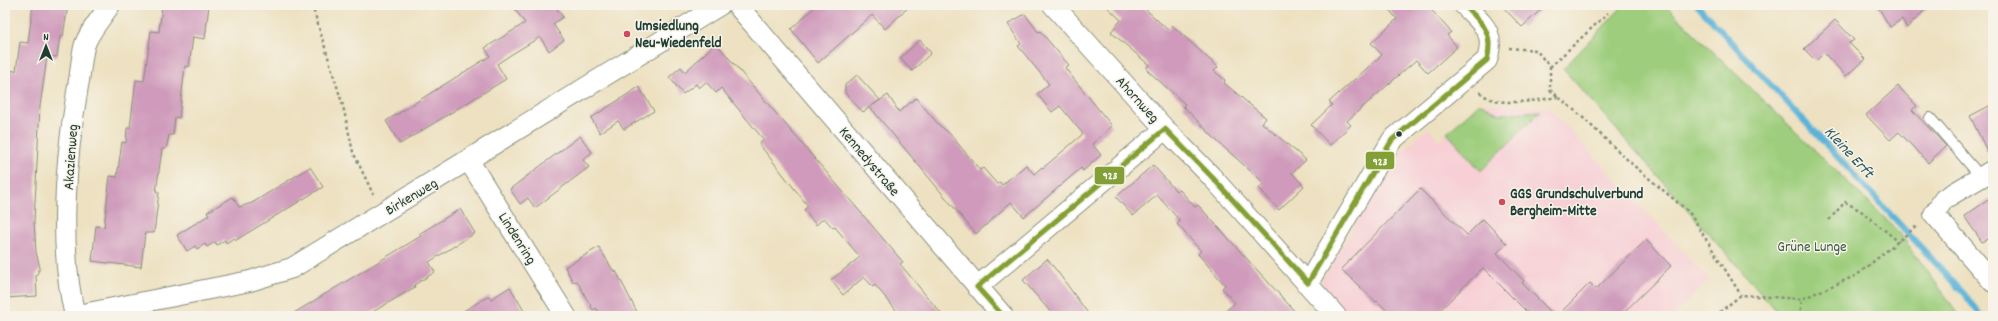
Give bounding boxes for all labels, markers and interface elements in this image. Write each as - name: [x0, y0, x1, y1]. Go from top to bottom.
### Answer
- place label: Umsiedlung Neu-Wiedenfeld: [635, 16, 722, 55]
- north arrow: [26, 26, 66, 66]
- marker: Umsiedlung Neu-Wiedenfeld: [622, 29, 632, 39]
- text: N: [43, 30, 49, 46]
- street label: Ahornweg: [1109, 72, 1164, 129]
- water label: Kleine Erft: [1818, 121, 1880, 185]
- street label: Akazienweg: [59, 123, 85, 191]
- street label: Kennedystraße: [833, 123, 905, 202]
- unlabelled marker: [1394, 129, 1404, 139]
- line badge: 923: [1365, 151, 1395, 170]
- text: 923: [1373, 155, 1387, 171]
- line badge: 923: [1094, 166, 1125, 185]
- text: 923: [1103, 169, 1117, 185]
- street label: Birkenweg: [382, 173, 443, 222]
- place label: GGS Grundschulverbund Bergheim-Mitte: [1510, 184, 1643, 223]
- marker: GGS Grundschulverbund Bergheim-Mitte: [1497, 197, 1507, 207]
- street label: Lindenring: [492, 209, 541, 270]
- park label: Grüne Lunge: [1777, 237, 1847, 259]

